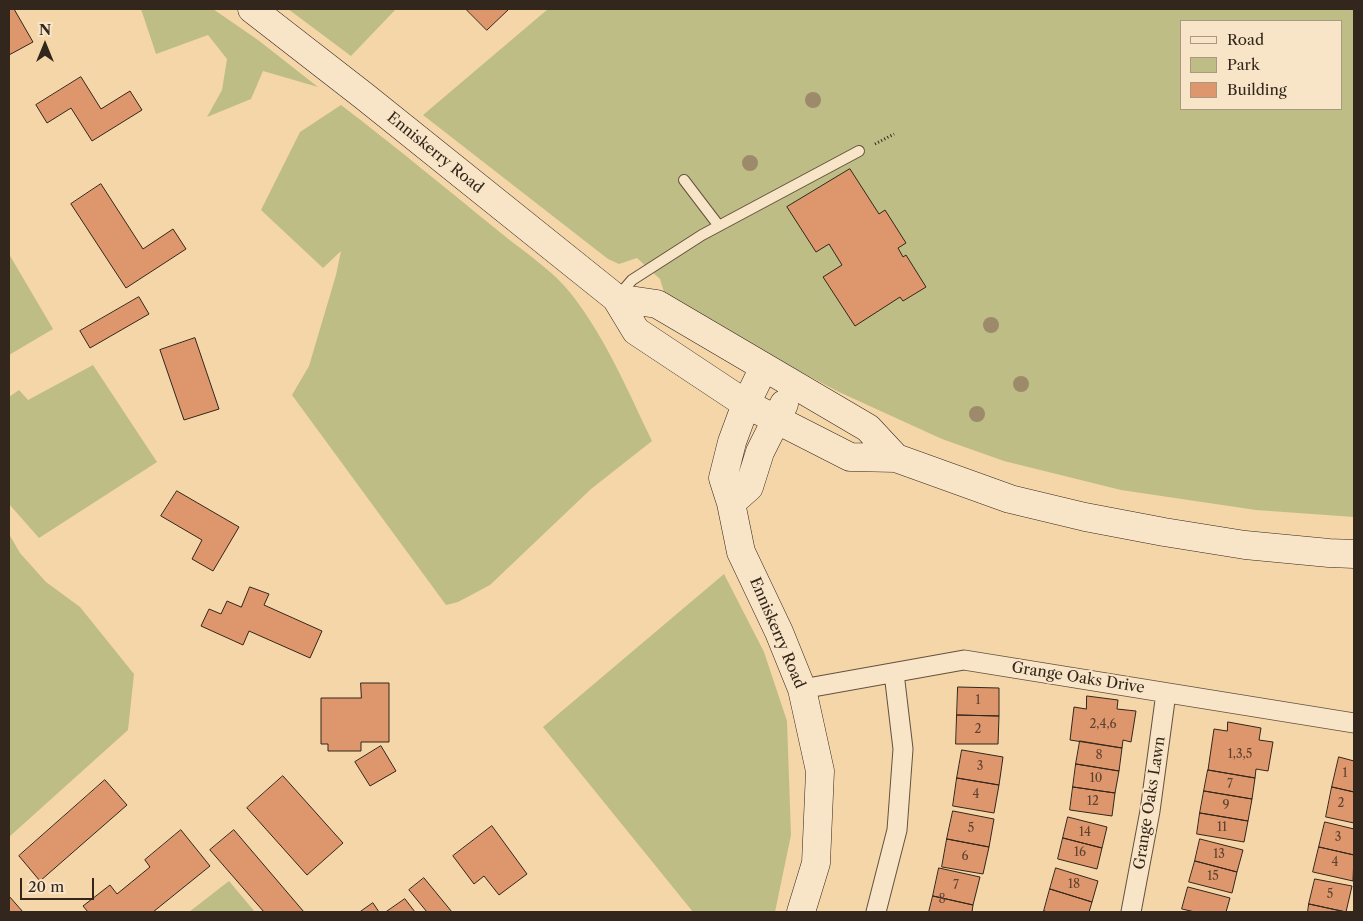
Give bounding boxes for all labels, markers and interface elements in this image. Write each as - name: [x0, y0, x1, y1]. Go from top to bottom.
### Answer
- north arrow: [20, 20, 70, 70]
- legend: [1180, 20, 1343, 110]
- text: N: [39, 21, 51, 39]
- text: Road: [1227, 30, 1264, 49]
- text: Park: [1227, 55, 1260, 74]
- text: Building: [1227, 80, 1287, 99]
- street label: Enniskerry Road: [383, 109, 487, 197]
- street label: Enniskerry Road: [746, 575, 808, 691]
- street label: Grange Oaks Drive: [1010, 659, 1146, 697]
- house number: 1: [975, 694, 981, 708]
- house number: 2,4,6: [1089, 718, 1117, 732]
- house number: 2: [975, 723, 981, 737]
- street label: Grange Oaks Lawn: [1131, 735, 1169, 871]
- house number: 1,3,5: [1228, 748, 1252, 762]
- house number: 8: [1095, 749, 1103, 763]
- house number: 3: [977, 760, 983, 774]
- house number: 1: [1342, 767, 1348, 781]
- house number: 10: [1090, 772, 1102, 786]
- house number: 7: [1227, 778, 1233, 792]
- house number: 4: [973, 788, 979, 802]
- house number: 12: [1087, 795, 1099, 809]
- house number: 2: [1338, 797, 1344, 811]
- house number: 9: [1222, 799, 1230, 813]
- house number: 11: [1217, 821, 1227, 835]
- house number: 5: [968, 822, 974, 836]
- house number: 14: [1079, 826, 1091, 840]
- house number: 3: [1335, 831, 1341, 845]
- house number: 16: [1074, 846, 1086, 860]
- house number: 13: [1213, 848, 1225, 862]
- house number: 6: [961, 850, 969, 864]
- house number: 4: [1332, 856, 1338, 870]
- scale bar: [22, 868, 96, 900]
- house number: 15: [1207, 870, 1219, 884]
- text: 20 m: [28, 877, 64, 896]
- house number: 18: [1068, 878, 1080, 892]
- house number: 7: [953, 879, 959, 893]
- house number: 5: [1327, 888, 1333, 902]
- house number: 8: [938, 893, 946, 907]

